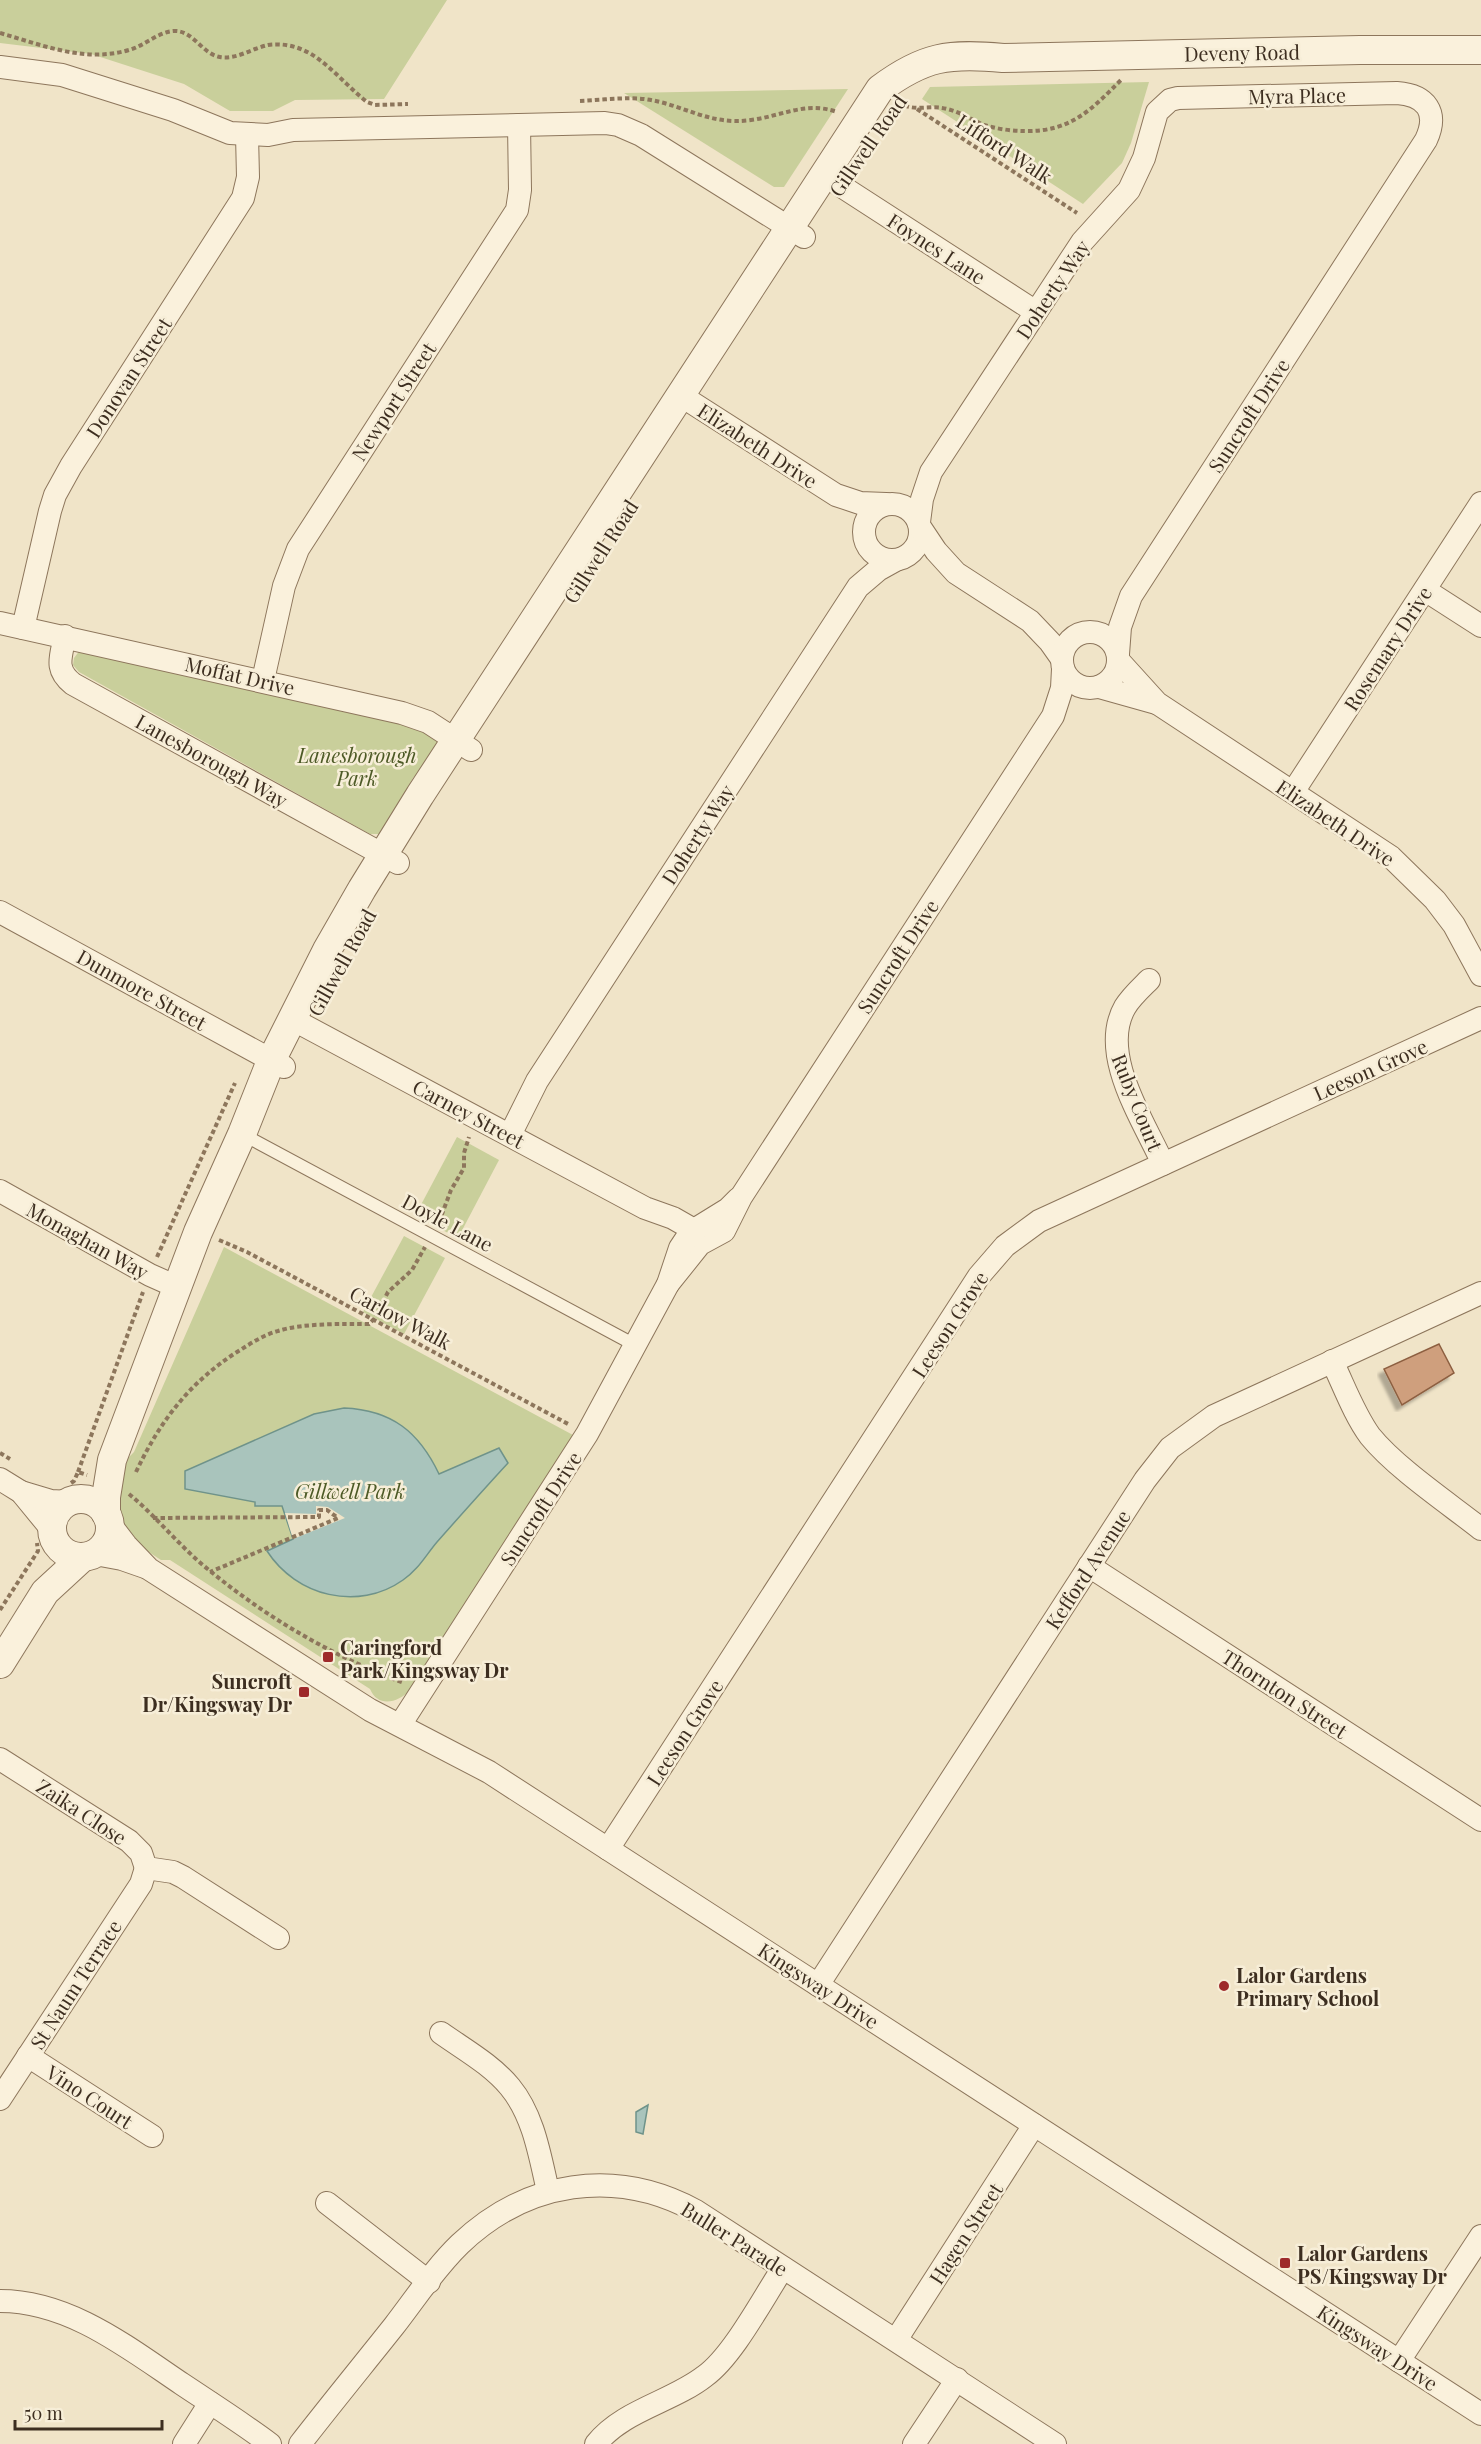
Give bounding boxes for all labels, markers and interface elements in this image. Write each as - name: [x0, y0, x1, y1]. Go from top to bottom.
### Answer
- street label: Deveny Road: [1184, 37, 1301, 67]
- street label: Myra Place: [1248, 81, 1346, 109]
- street label: Gillwell Road: [822, 88, 912, 201]
- street label: Lifford Walk: [952, 107, 1058, 189]
- street label: Foynes Lane: [883, 206, 991, 290]
- street label: Doherty Way: [1009, 234, 1095, 344]
- street label: Donovan Street: [79, 311, 178, 442]
- street label: Newport Street: [345, 336, 442, 465]
- street label: Suncroft Drive: [1201, 353, 1295, 477]
- street label: Elizabeth Drive: [693, 396, 823, 494]
- street label: Gillwell Road: [556, 494, 644, 608]
- street label: Rosemary Drive: [1337, 581, 1437, 715]
- street label: Moffat Drive: [183, 649, 297, 701]
- street label: Lanesborough Way: [131, 707, 293, 813]
- park label: Lanesborough Park: [297, 741, 416, 791]
- street label: Elizabeth Drive: [1271, 772, 1401, 872]
- street label: Doherty Way: [655, 779, 739, 889]
- street label: Suncroft Drive: [850, 894, 944, 1018]
- street label: Gillwell Road: [300, 903, 382, 1020]
- street label: Dunmore Street: [72, 942, 212, 1036]
- street label: Leeson Grove: [1309, 1032, 1431, 1106]
- street label: Ruby Court: [1106, 1049, 1170, 1155]
- street label: Carney Street: [408, 1072, 530, 1154]
- street label: Doyle Lane: [398, 1187, 498, 1257]
- street label: Monaghan Way: [22, 1195, 154, 1285]
- street label: Leeson Grove: [904, 1266, 994, 1382]
- street label: Carlow Walk: [345, 1279, 457, 1355]
- street label: Suncroft Drive: [493, 1446, 587, 1570]
- park label: Gillwell Park: [295, 1477, 405, 1504]
- street label: Kefford Avenue: [1038, 1504, 1136, 1634]
- place label: Caringford Park/Kingsway Dr: [340, 1633, 509, 1683]
- street label: Thornton Street: [1217, 1642, 1354, 1744]
- marker: Caringford Park/Kingsway Dr: [321, 1650, 335, 1664]
- place label: Suncroft Dr/Kingsway Dr: [142, 1667, 293, 1717]
- street label: Leeson Grove: [639, 1674, 729, 1790]
- marker: Suncroft Dr/Kingsway Dr: [297, 1685, 311, 1699]
- street label: Zaika Close: [32, 1772, 132, 1850]
- street label: St Naum Terrace: [23, 1914, 127, 2054]
- street label: Kingsway Drive: [753, 1936, 885, 2034]
- place label: Lalor Gardens Primary School: [1236, 1961, 1379, 2011]
- marker: Lalor Gardens Primary School: [1217, 1979, 1231, 1993]
- street label: Vino Court: [41, 2057, 139, 2135]
- street label: Hagen Street: [922, 2176, 1008, 2289]
- street label: Buller Parade: [677, 2194, 793, 2282]
- place label: Lalor Gardens PS/Kingsway Dr: [1297, 2239, 1447, 2289]
- marker: Lalor Gardens PS/Kingsway Dr: [1278, 2256, 1292, 2270]
- street label: Kingsway Drive: [1312, 2298, 1444, 2396]
- scale bar: [15, 2393, 162, 2431]
- text: 50 m: [24, 2401, 63, 2425]

